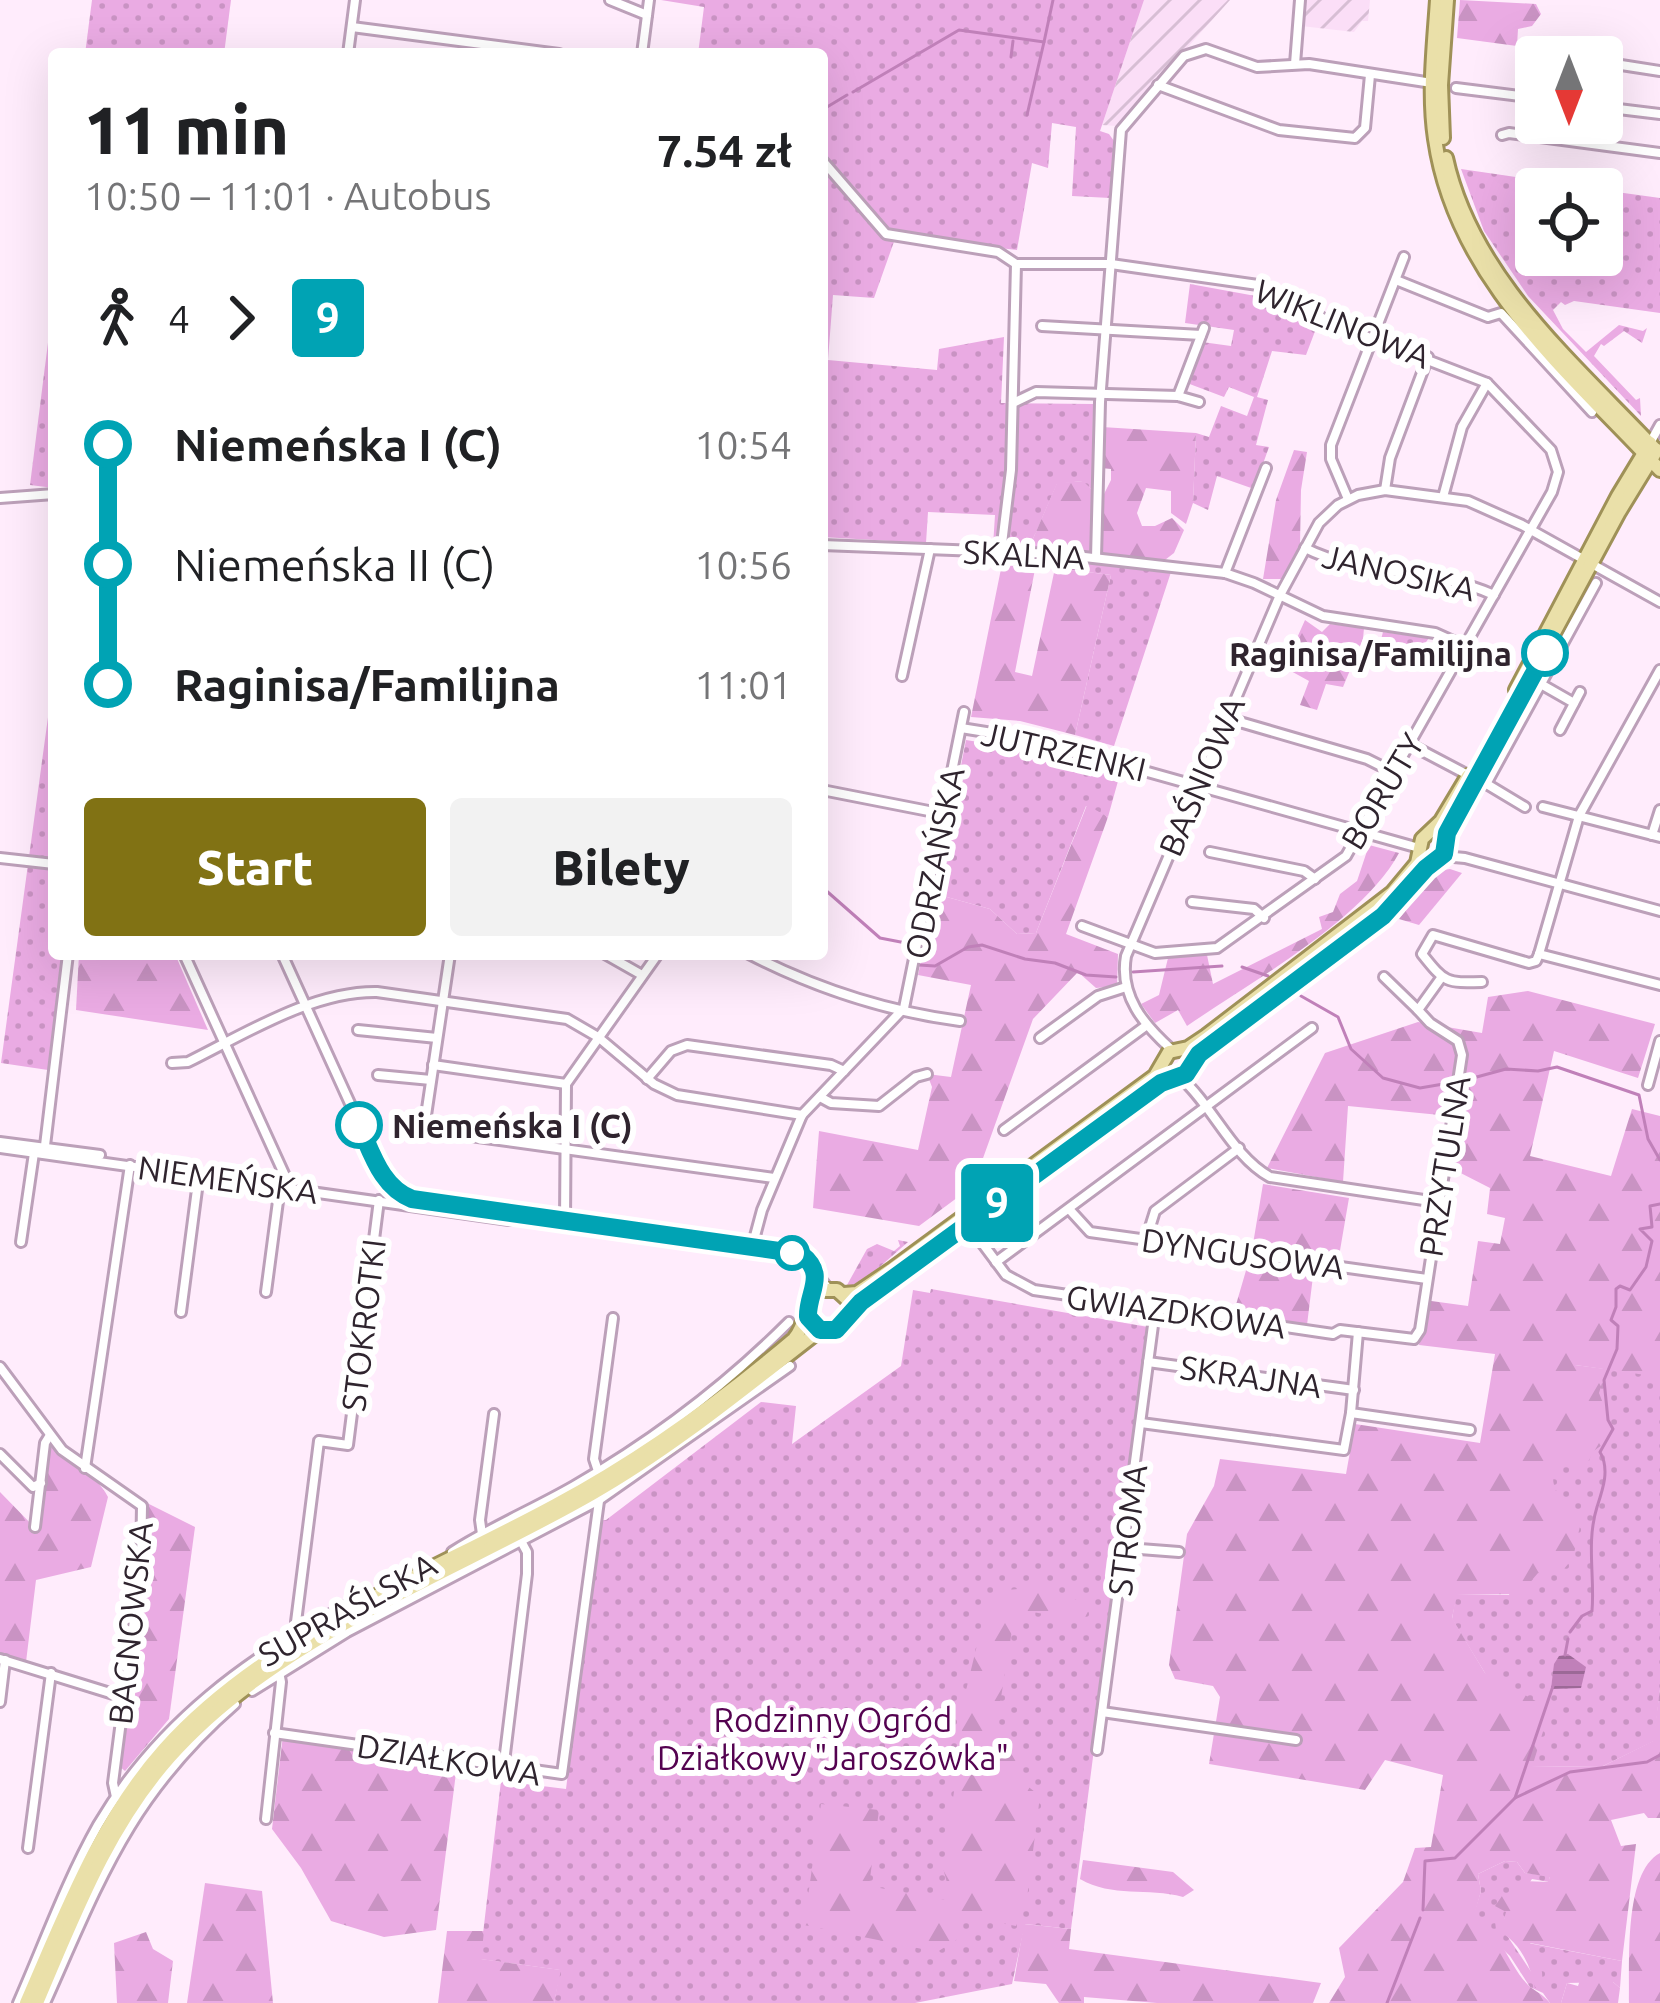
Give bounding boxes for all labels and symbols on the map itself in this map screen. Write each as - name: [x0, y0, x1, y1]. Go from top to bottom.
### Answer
- north arrow: [1515, 36, 1623, 144]
- street label: WIKLINOWA: [1250, 271, 1436, 375]
- street label: SKALNA: [962, 532, 1086, 576]
- street label: JANOSIKA: [1319, 537, 1479, 608]
- marker: Raginisa/Familijna: [1523, 631, 1567, 675]
- place label: Raginisa/Familijna: [1229, 635, 1512, 672]
- street label: BAŚNIOWA: [1149, 690, 1251, 861]
- street label: JUTRZENKI: [978, 714, 1150, 788]
- street label: BORUTY: [1333, 727, 1431, 855]
- street label: ODRZAŃSKA: [895, 763, 971, 962]
- street label: PRZYTULNA: [1411, 1072, 1477, 1259]
- marker: Niemeńska I (C): [337, 1103, 381, 1147]
- place label: Niemeńska I (C): [392, 1107, 633, 1145]
- street label: NIEMEŃSKA: [136, 1146, 321, 1210]
- line badge: 9: [958, 1164, 1036, 1242]
- street label: DYNGUSOWA: [1140, 1220, 1347, 1286]
- street label: STOKROTKI: [334, 1237, 392, 1413]
- unlabelled marker: [776, 1237, 808, 1269]
- street label: GWIAZDKOWA: [1064, 1277, 1289, 1345]
- street label: SKRAJNA: [1178, 1348, 1325, 1404]
- street label: STROMA: [1101, 1462, 1153, 1598]
- street label: BAGNOWSKA: [101, 1519, 159, 1726]
- street label: SUPRAŚLSKA: [251, 1543, 443, 1673]
- park label: Rodzinny Ogród Działkowy "Jaroszówka": [657, 1701, 1009, 1776]
- street label: DZIAŁKOWA: [354, 1726, 544, 1792]

